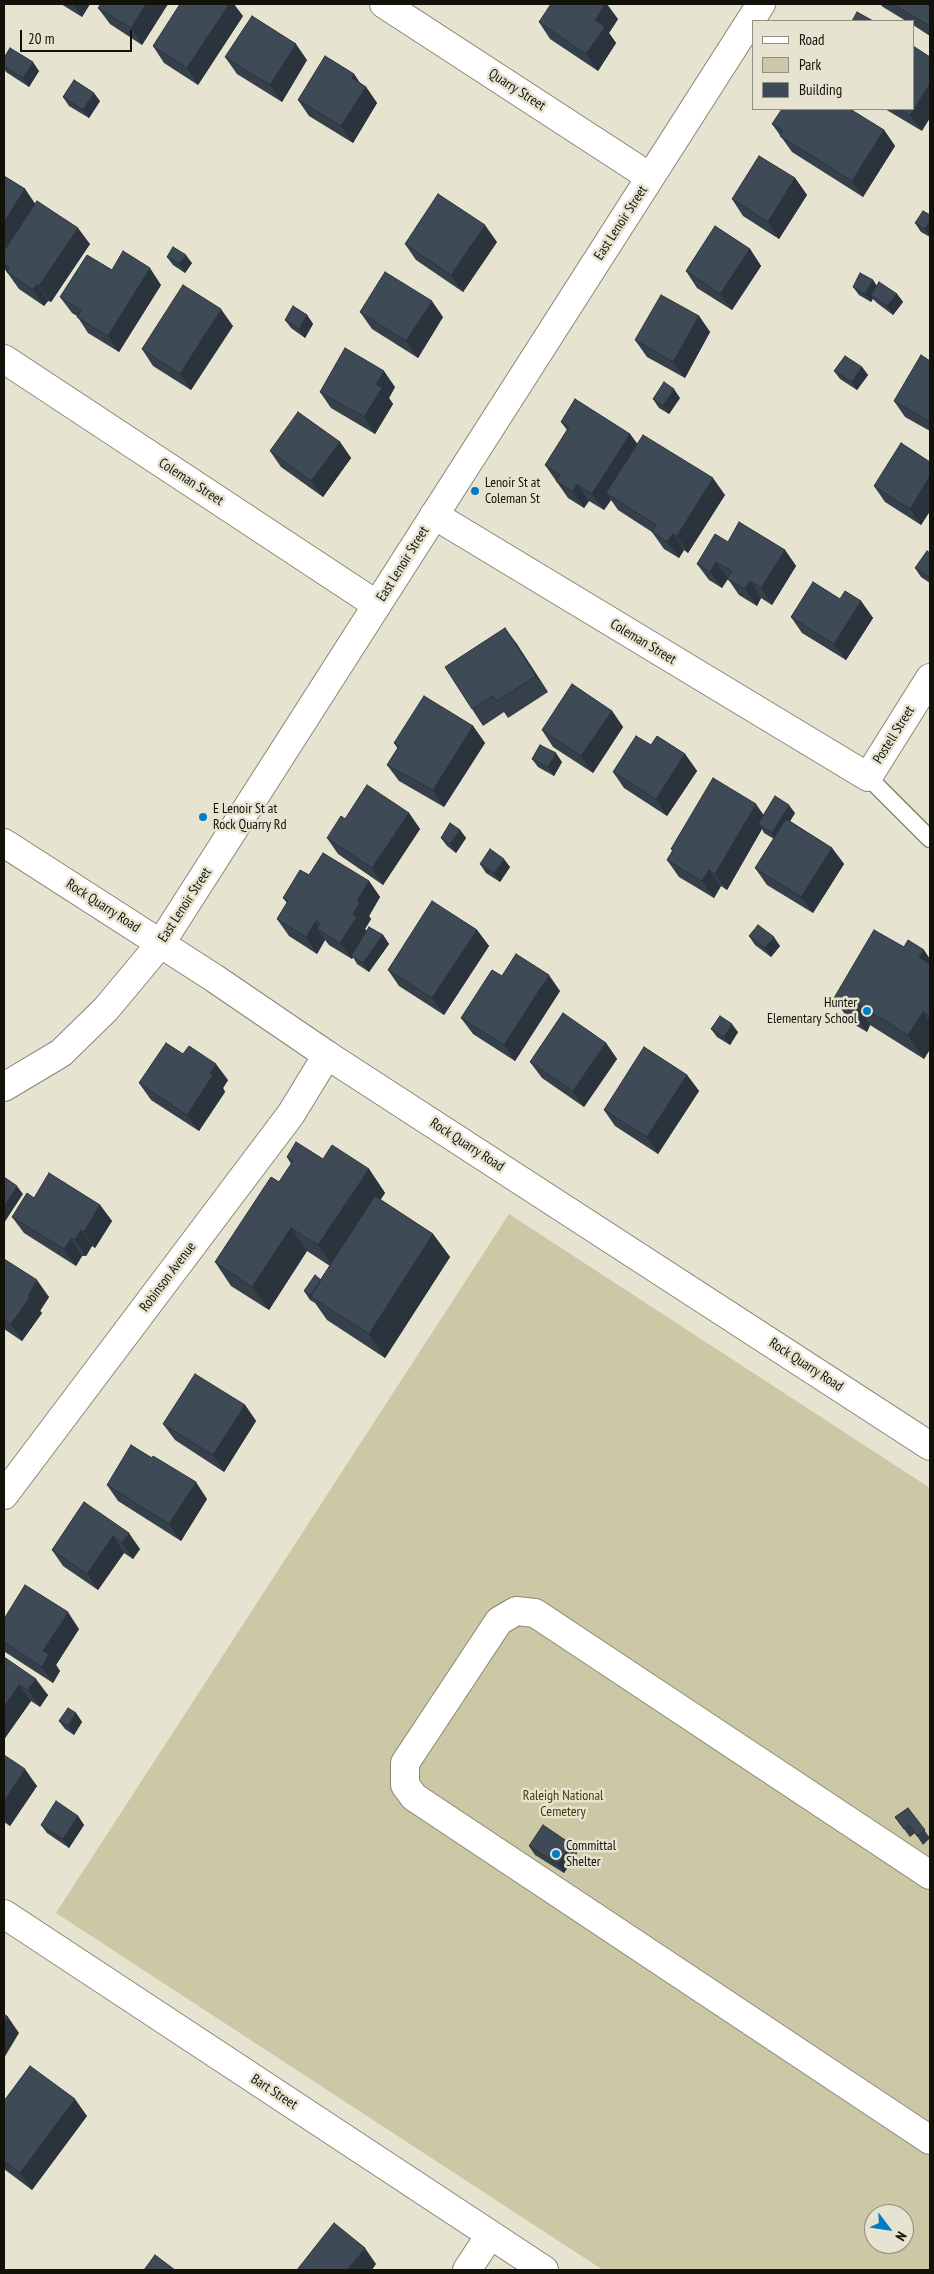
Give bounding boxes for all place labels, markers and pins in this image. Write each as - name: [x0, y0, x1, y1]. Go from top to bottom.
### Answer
- place label: Lenoir St at Coleman St: [485, 475, 540, 508]
- marker: Lenoir St at Coleman St: [469, 485, 481, 497]
- place label: E Lenoir St at Rock Quarry Rd: [213, 801, 287, 834]
- marker: E Lenoir St at Rock Quarry Rd: [197, 811, 209, 823]
- place label: Hunter Elementary School: [767, 995, 857, 1028]
- marker: Hunter Elementary School: [861, 1005, 873, 1017]
- place label: Committal Shelter: [566, 1838, 616, 1870]
- marker: Committal Shelter: [550, 1848, 562, 1860]

